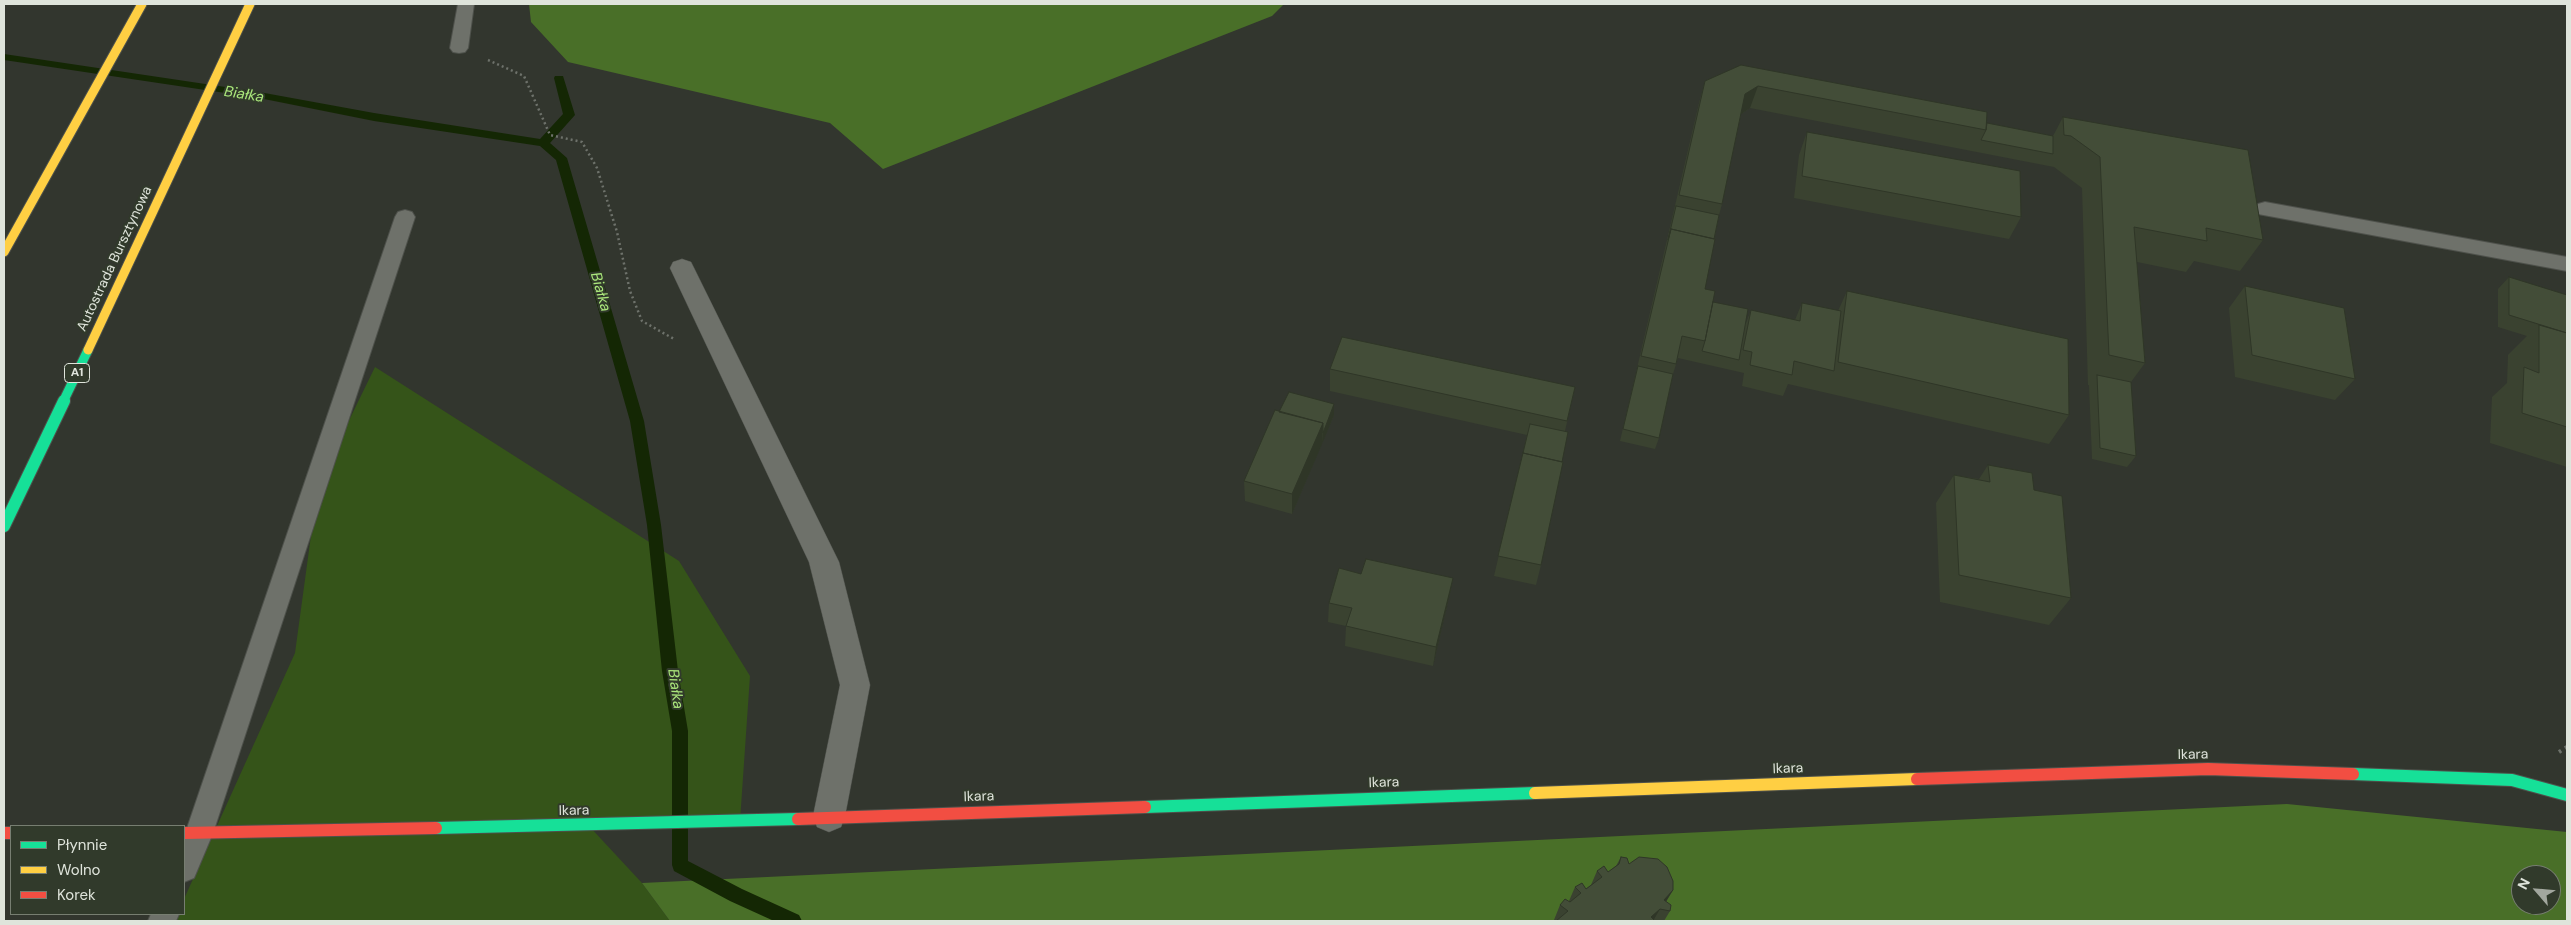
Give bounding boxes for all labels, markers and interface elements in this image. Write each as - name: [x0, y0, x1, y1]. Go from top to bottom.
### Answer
- water label: Białka: [223, 83, 265, 107]
- street label: Autostrada Bursztynowa: [74, 184, 156, 334]
- water label: Białka: [586, 270, 614, 314]
- road number: A1: [64, 363, 90, 382]
- water label: Białka: [663, 668, 687, 710]
- street label: Ikara: [2178, 746, 2208, 764]
- street label: Ikara: [1772, 760, 1804, 778]
- street label: Ikara: [1368, 774, 1400, 792]
- street label: Ikara: [963, 788, 995, 806]
- street label: Ikara: [559, 802, 589, 820]
- legend: [10, 825, 185, 915]
- text: Płynnie: [57, 835, 107, 855]
- text: Wolno: [57, 860, 101, 880]
- north arrow: [2511, 865, 2561, 915]
- text: N: [2513, 875, 2534, 892]
- text: Korek: [57, 885, 96, 905]

